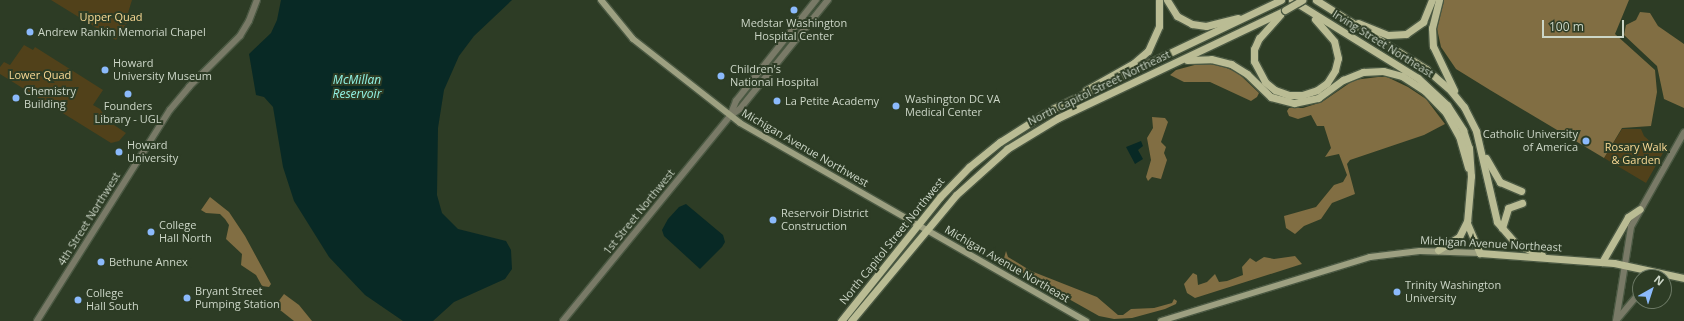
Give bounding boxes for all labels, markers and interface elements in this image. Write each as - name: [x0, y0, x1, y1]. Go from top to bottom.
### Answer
- marker: Medstar Washington Hospital Center: [788, 4, 800, 16]
- street label: Irving Street Northeast: [1330, 8, 1436, 80]
- park label: Upper Quad: [79, 10, 143, 24]
- scale bar: [1544, 12, 1626, 38]
- place label: Medstar Washington Hospital Center: [741, 17, 847, 43]
- text: 100 m: [1549, 18, 1584, 35]
- place label: Andrew Rankin Memorial Chapel: [38, 25, 206, 39]
- marker: Andrew Rankin Memorial Chapel: [25, 27, 35, 37]
- street label: North Capitol Street Northeast: [1026, 48, 1172, 128]
- place label: Howard University Museum: [113, 57, 212, 83]
- place label: Children's National Hospital: [730, 63, 818, 89]
- marker: Howard University Museum: [100, 65, 110, 75]
- park label: Lower Quad: [9, 68, 71, 82]
- marker: Children's National Hospital: [715, 70, 727, 82]
- water label: McMillan Reservoir: [333, 73, 381, 101]
- place label: Chemistry Building: [24, 85, 76, 111]
- marker: Founders Library - UGL: [123, 89, 133, 99]
- marker: Chemistry Building: [11, 93, 21, 103]
- place label: Washington DC VA Medical Center: [905, 93, 1000, 119]
- place label: La Petite Academy: [785, 94, 879, 108]
- marker: La Petite Academy: [772, 96, 782, 106]
- place label: Founders Library - UGL: [95, 100, 161, 126]
- marker: Washington DC VA Medical Center: [890, 100, 902, 112]
- street label: Michigan Avenue Northwest: [739, 106, 871, 190]
- place label: Catholic University of America: [1483, 128, 1578, 154]
- marker: Catholic University of America: [1581, 136, 1591, 146]
- place label: Howard University: [127, 139, 178, 165]
- park label: Rosary Walk & Garden: [1605, 141, 1667, 167]
- marker: Howard University: [114, 147, 124, 157]
- street label: 1st Street Northwest: [601, 167, 677, 257]
- street label: 4th Street Northwest: [55, 170, 123, 268]
- street label: North Capitol Street Northwest: [837, 175, 947, 307]
- place label: Reservoir District Construction: [781, 207, 869, 233]
- marker: Reservoir District Construction: [768, 215, 778, 225]
- place label: College Hall North: [159, 219, 212, 245]
- street label: Michigan Avenue Northeast: [942, 223, 1072, 305]
- marker: College Hall North: [146, 227, 156, 237]
- street label: Michigan Avenue Northeast: [1420, 234, 1562, 254]
- place label: Bethune Annex: [109, 255, 188, 269]
- marker: Bethune Annex: [96, 257, 106, 267]
- north arrow: [1632, 269, 1672, 309]
- text: N: [1651, 271, 1667, 289]
- place label: Trinity Washington University: [1405, 279, 1501, 305]
- place label: Bryant Street Pumping Station: [195, 285, 280, 311]
- place label: College Hall South: [86, 287, 139, 313]
- marker: Trinity Washington University: [1392, 287, 1402, 297]
- marker: Bryant Street Pumping Station: [182, 293, 192, 303]
- marker: College Hall South: [73, 295, 83, 305]

